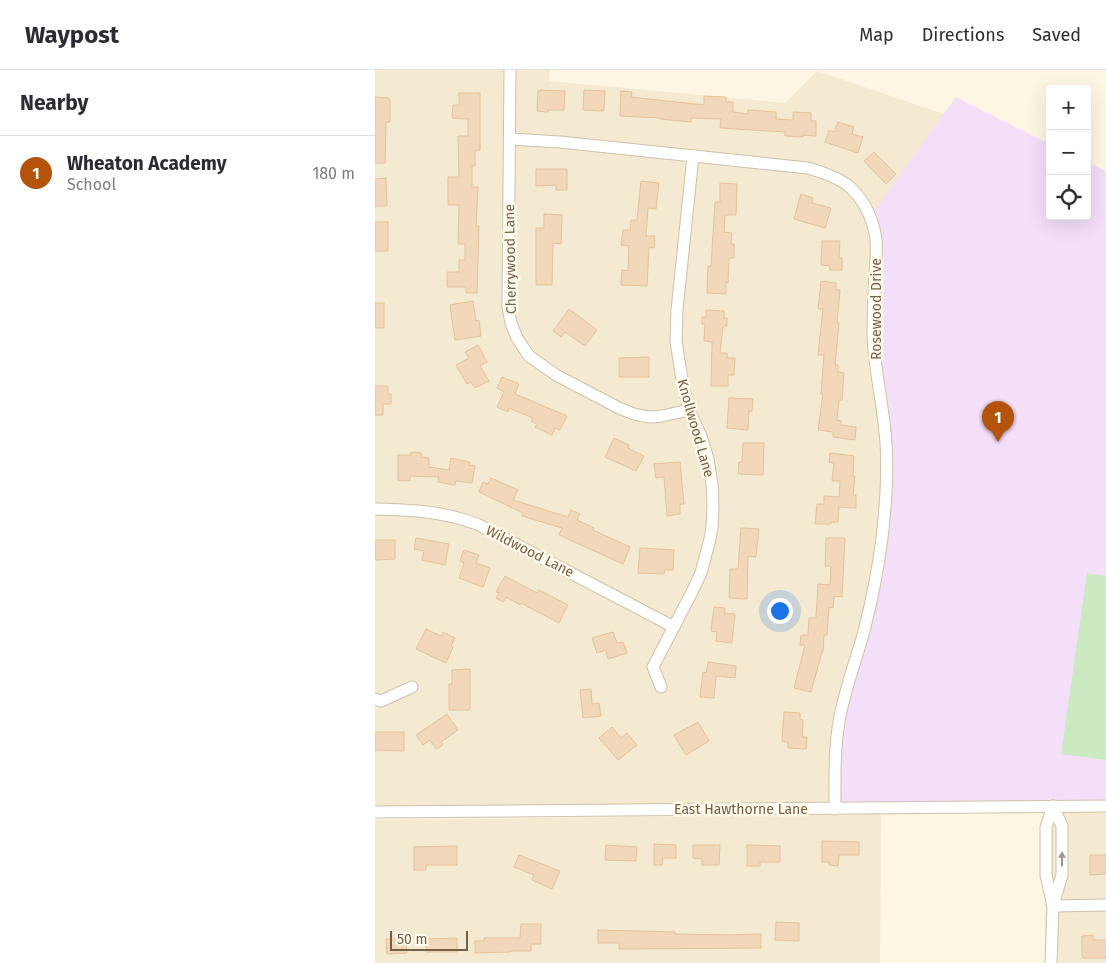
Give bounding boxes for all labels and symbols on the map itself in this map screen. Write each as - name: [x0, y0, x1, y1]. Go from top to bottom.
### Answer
- street label: Cherrywood Lane: [501, 204, 520, 314]
- street label: Rosewood Drive: [868, 258, 885, 360]
- street label: Knollwood Lane: [673, 377, 718, 479]
- pin: 1: [982, 401, 1014, 442]
- street label: Wildwood Lane: [483, 522, 577, 581]
- your location: [767, 598, 793, 624]
- street label: East Hawthorne Lane: [674, 801, 808, 818]
- one-way arrow: [1058, 851, 1066, 867]
- scale bar: [390, 928, 467, 951]

